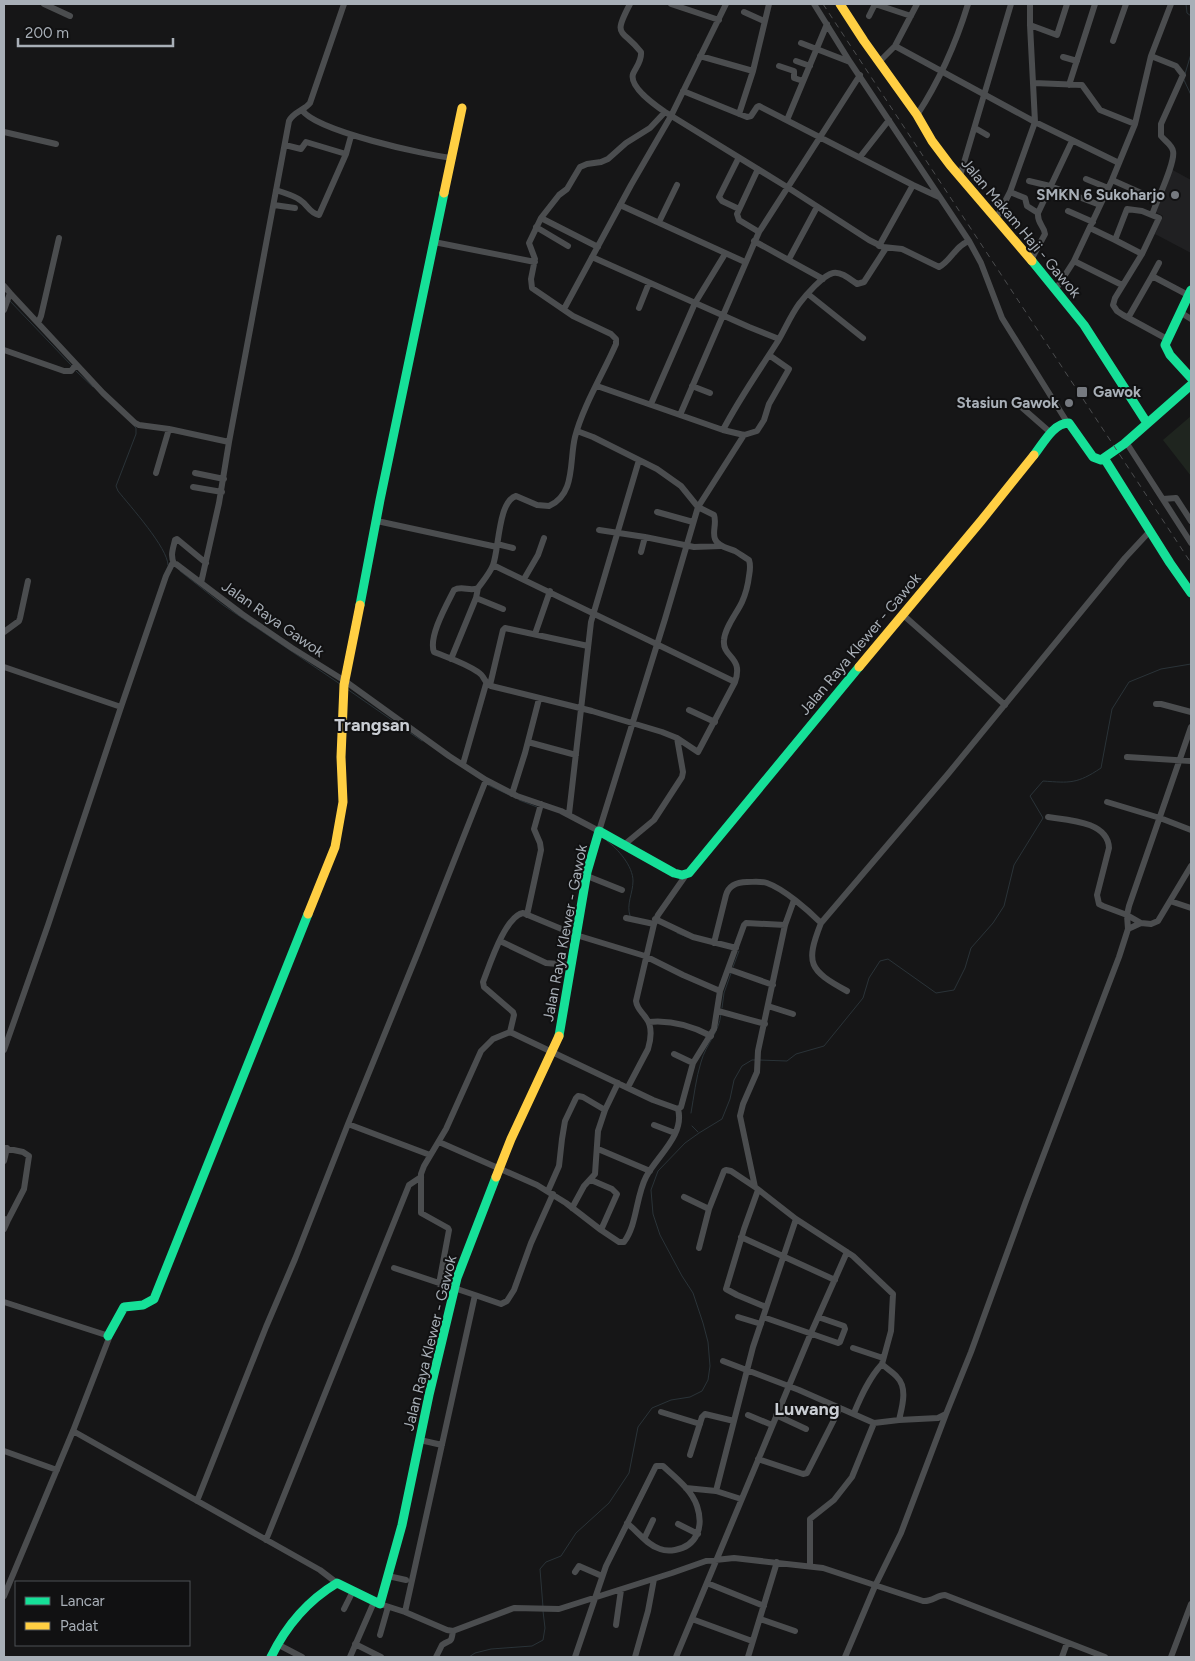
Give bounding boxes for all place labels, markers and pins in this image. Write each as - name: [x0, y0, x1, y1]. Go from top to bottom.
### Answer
- place label: SMKN 6 Sukoharjo: [1036, 186, 1165, 204]
- marker: SMKN 6 Sukoharjo: [1169, 189, 1181, 201]
- place label: Gawok: [1093, 383, 1141, 401]
- marker: Gawok: [1075, 385, 1089, 399]
- place label: Stasiun Gawok: [956, 394, 1059, 412]
- marker: Stasiun Gawok: [1063, 397, 1075, 409]

